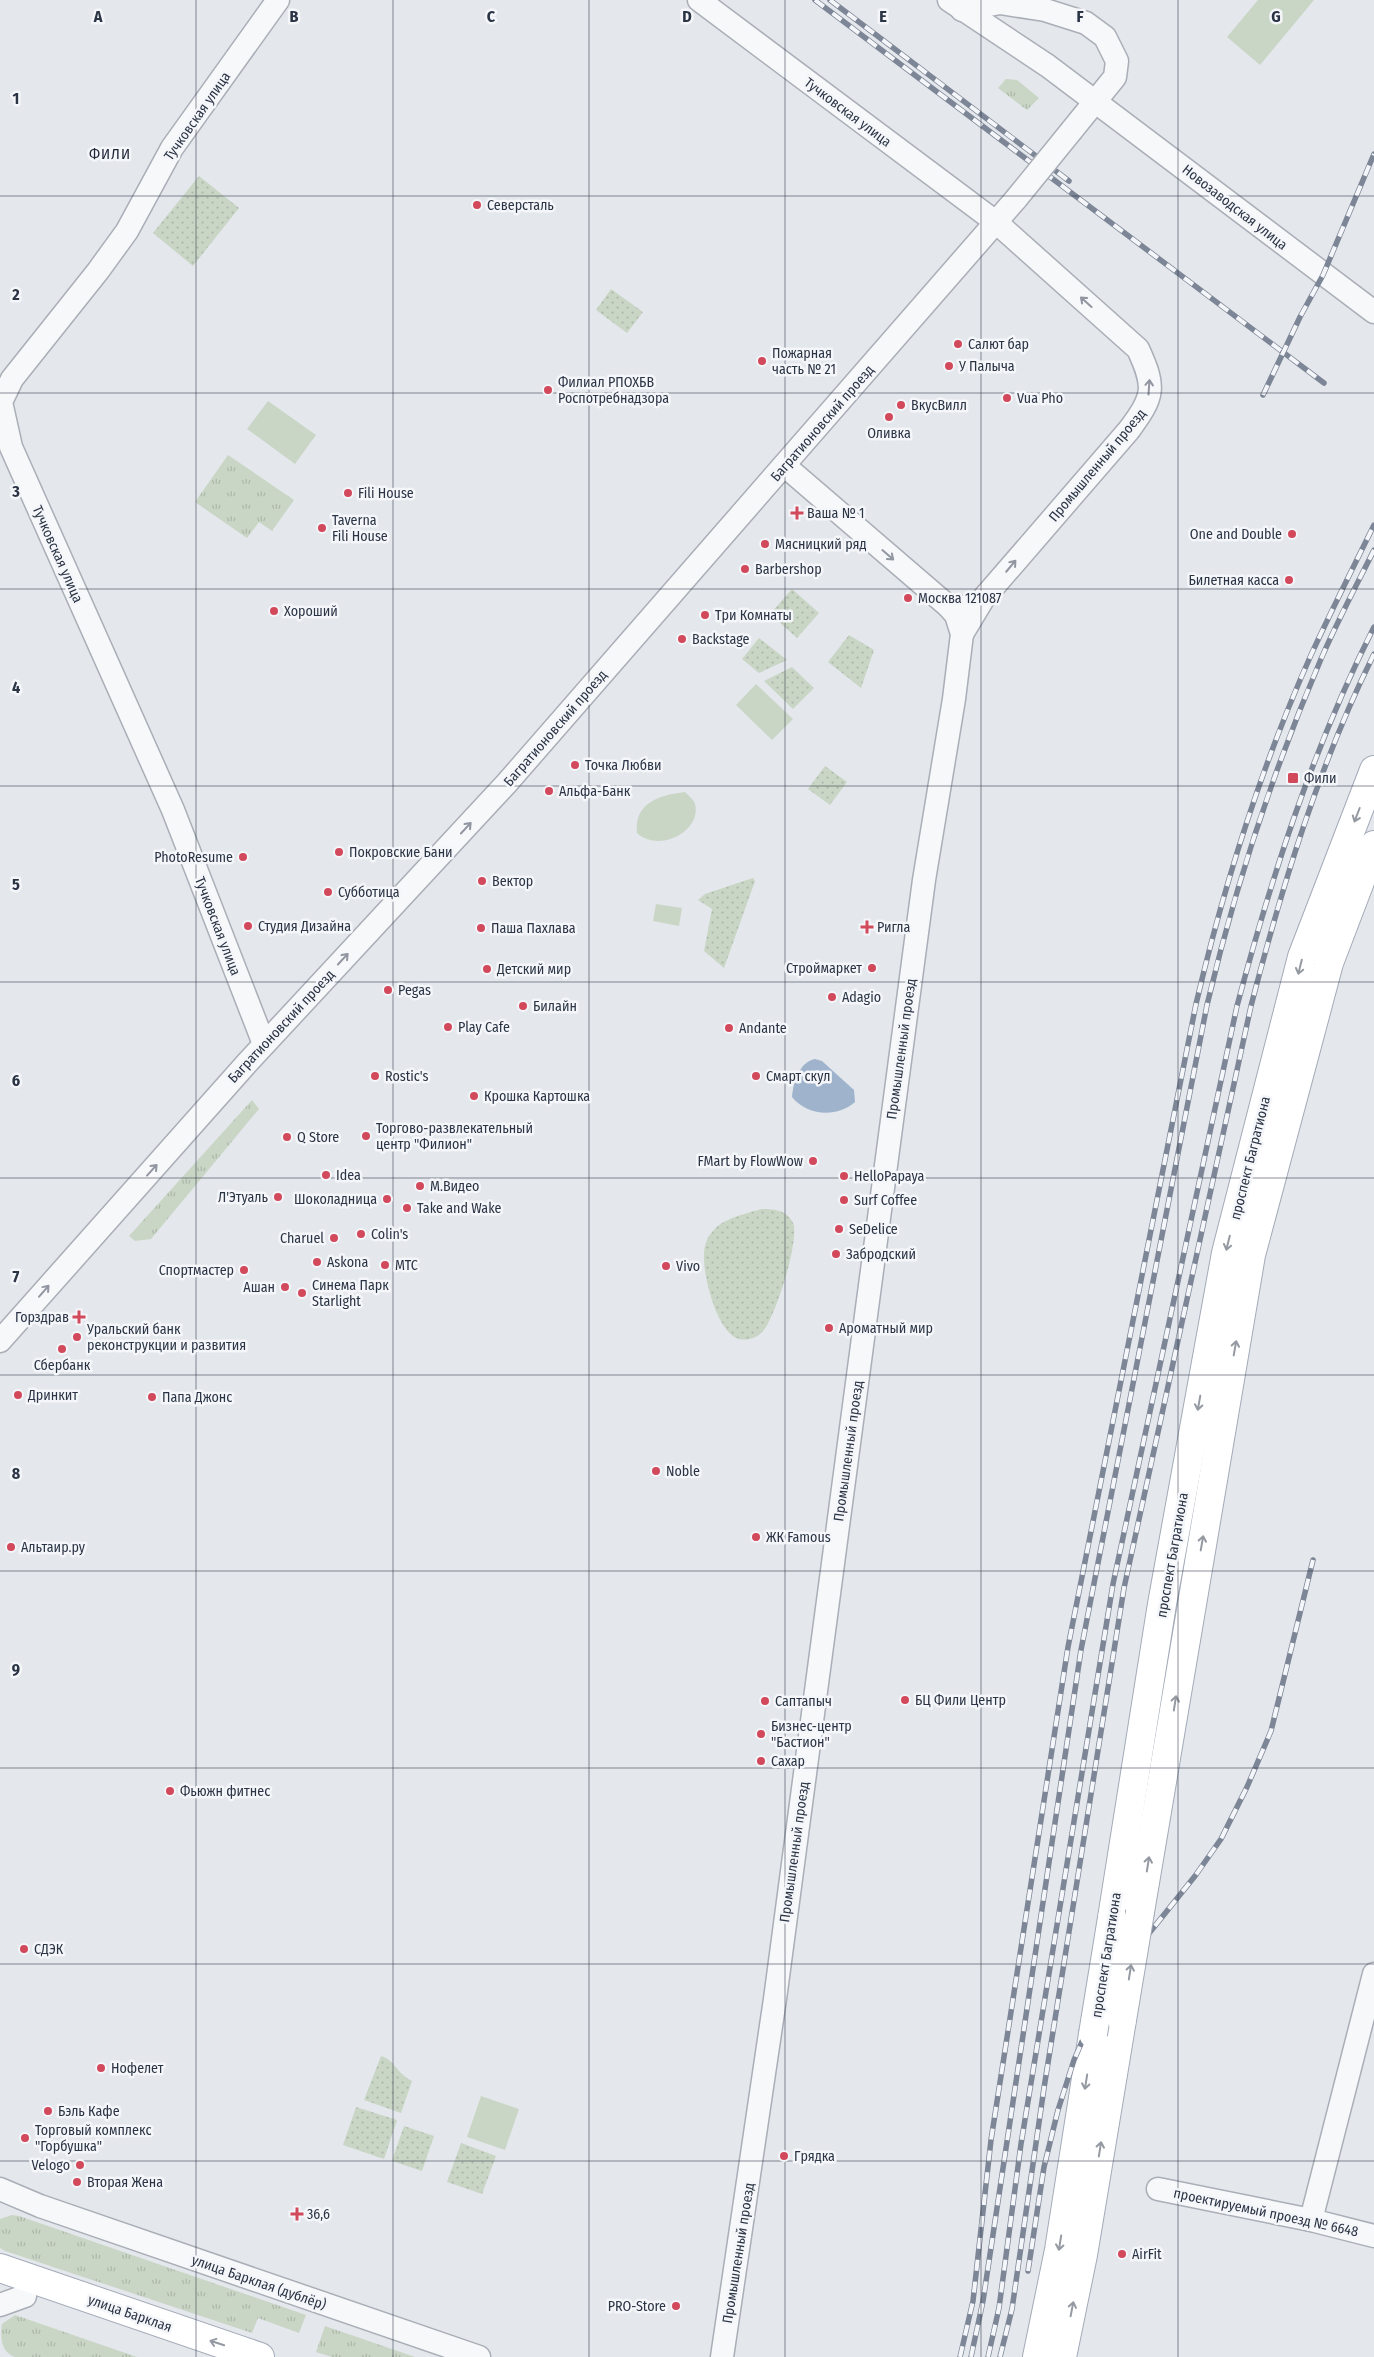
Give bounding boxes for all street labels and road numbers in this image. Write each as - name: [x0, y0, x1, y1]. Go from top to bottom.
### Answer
- street label: Тучковская улица: [161, 69, 234, 164]
- street label: Тучковская улица: [801, 74, 895, 151]
- street label: Новозаводская улица: [1179, 161, 1291, 254]
- street label: Багратионовский проезд: [767, 362, 878, 485]
- street label: Промышленный проезд: [1045, 405, 1150, 525]
- street label: Тучковская улица: [29, 503, 87, 605]
- street label: Багратионовский проезд: [500, 667, 611, 790]
- street label: Тучковская улица: [191, 874, 244, 978]
- street label: Багратионовский проезд: [224, 966, 338, 1087]
- street label: Промышленный проезд: [883, 977, 920, 1121]
- street label: проспект Багратиона: [1227, 1095, 1274, 1222]
- street label: Промышленный проезд: [830, 1379, 867, 1523]
- street label: проспект Багратиона: [1153, 1491, 1192, 1619]
- street label: Промышленный проезд: [776, 1780, 813, 1924]
- street label: проспект Багратиона: [1088, 1891, 1125, 2019]
- street label: Промышленный проезд: [719, 2182, 758, 2325]
- street label: проектируемый проезд № 6648: [1172, 2185, 1360, 2240]
- street label: улица Барклая (дублёр): [189, 2251, 328, 2313]
- street label: улица Барклая: [86, 2291, 174, 2336]

